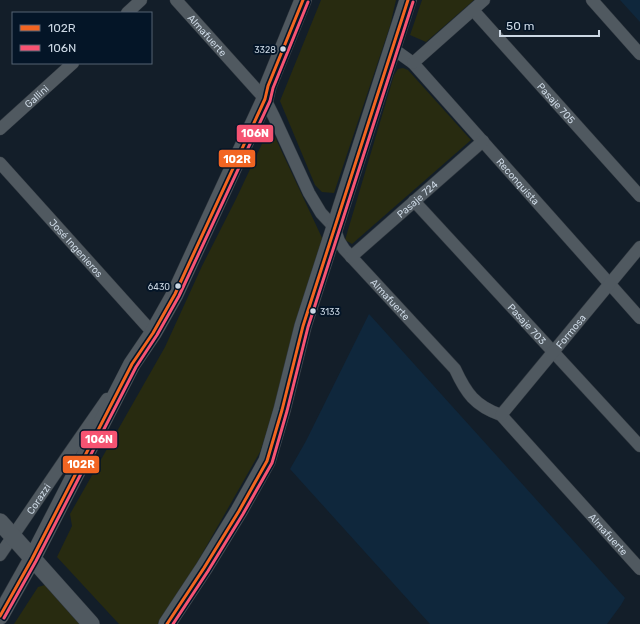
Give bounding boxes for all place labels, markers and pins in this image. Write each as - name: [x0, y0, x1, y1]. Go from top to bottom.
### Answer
- marker: 3328: [278, 44, 288, 54]
- place label: 3328: [254, 45, 276, 55]
- marker: 6430: [173, 281, 183, 291]
- place label: 6430: [148, 282, 170, 292]
- marker: 3133: [308, 306, 318, 316]
- place label: 3133: [320, 307, 340, 317]

